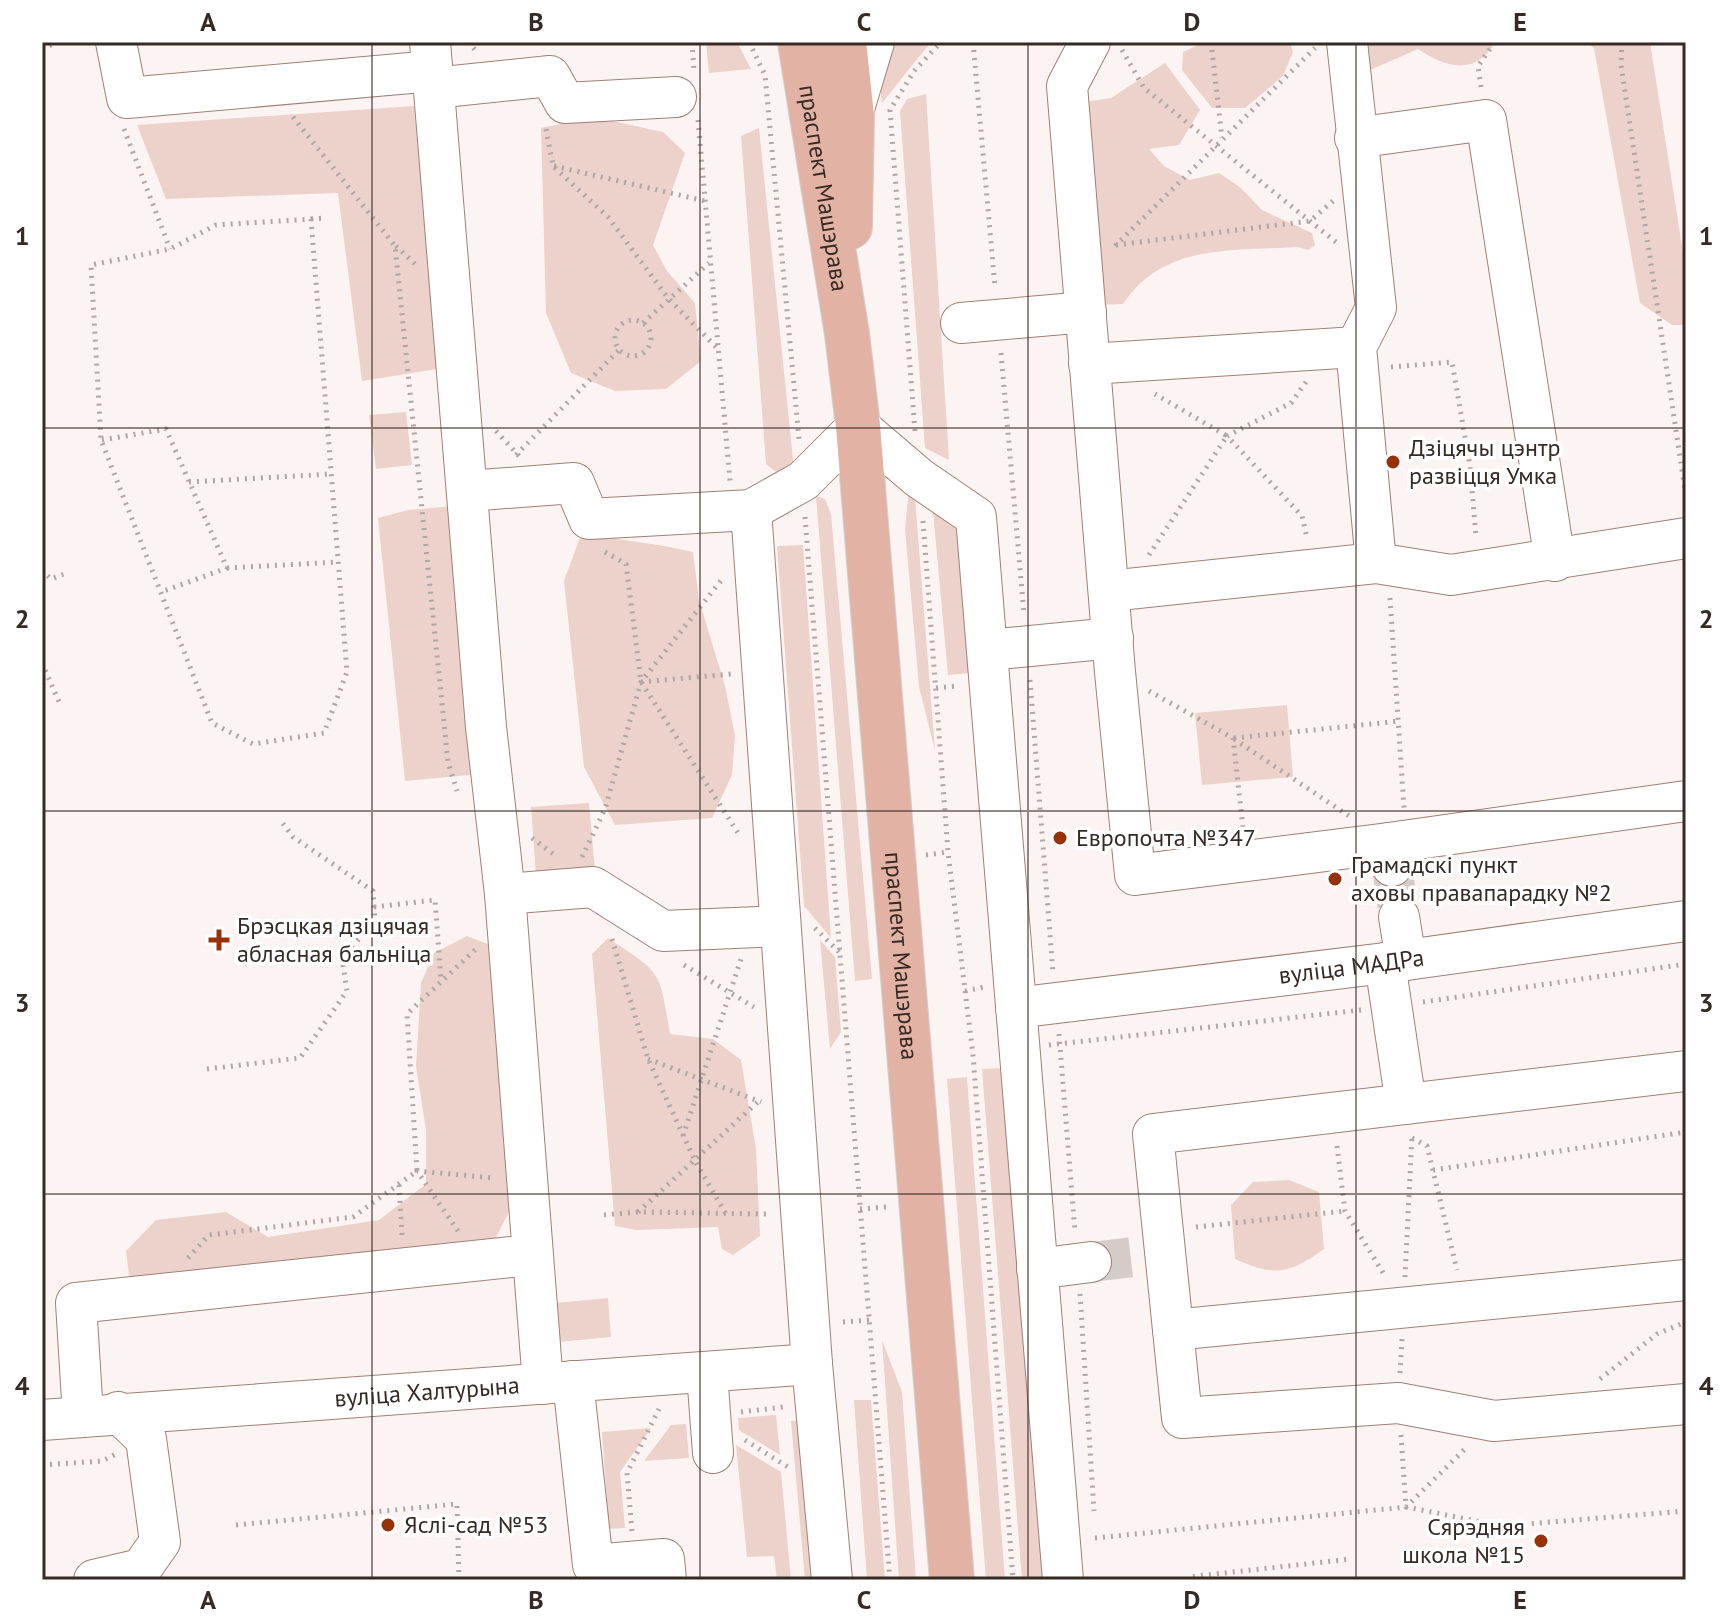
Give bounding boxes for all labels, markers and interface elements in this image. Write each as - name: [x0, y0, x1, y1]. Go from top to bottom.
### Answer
- text: A: [200, 5, 216, 38]
- text: B: [528, 5, 544, 38]
- text: C: [857, 5, 871, 38]
- text: D: [1184, 5, 1200, 38]
- text: E: [1513, 5, 1527, 38]
- street label: праспект Машэрава: [792, 82, 856, 294]
- text: 1: [15, 219, 29, 252]
- text: 1: [1699, 219, 1713, 252]
- place label: Дзіцячы цэнтр развіцця Умка: [1409, 432, 1560, 491]
- marker: Дзіцячы цэнтр развіцця Умка: [1384, 453, 1402, 471]
- text: 2: [15, 602, 29, 635]
- text: 2: [1699, 602, 1713, 635]
- place label: Европочта №347: [1076, 822, 1256, 853]
- marker: Европочта №347: [1051, 829, 1069, 847]
- place label: Грамадскі пункт аховы правапарадку №2: [1351, 849, 1612, 908]
- street label: праспект Машэрава: [878, 850, 926, 1061]
- marker: Грамадскі пункт аховы правапарадку №2: [1326, 870, 1344, 888]
- place label: Брэсцкая дзіцячая абласная бальніца: [237, 910, 432, 969]
- marker: Брэсцкая дзіцячая абласная бальніца: [208, 929, 230, 951]
- street label: вуліца МАДРа: [1277, 942, 1426, 991]
- text: 3: [15, 986, 29, 1019]
- text: 3: [1699, 986, 1713, 1019]
- text: 4: [15, 1369, 30, 1402]
- street label: вуліца Халтурына: [333, 1369, 521, 1414]
- text: 4: [1699, 1369, 1714, 1402]
- place label: Яслі-сад №53: [404, 1509, 548, 1540]
- place label: Сярэдняя школа №15: [1402, 1511, 1525, 1570]
- marker: Яслі-сад №53: [379, 1516, 397, 1534]
- marker: Сярэдняя школа №15: [1532, 1532, 1550, 1550]
- text: A: [200, 1583, 216, 1616]
- text: B: [528, 1583, 544, 1616]
- text: C: [857, 1583, 871, 1616]
- text: D: [1184, 1583, 1200, 1616]
- text: E: [1513, 1583, 1527, 1616]

